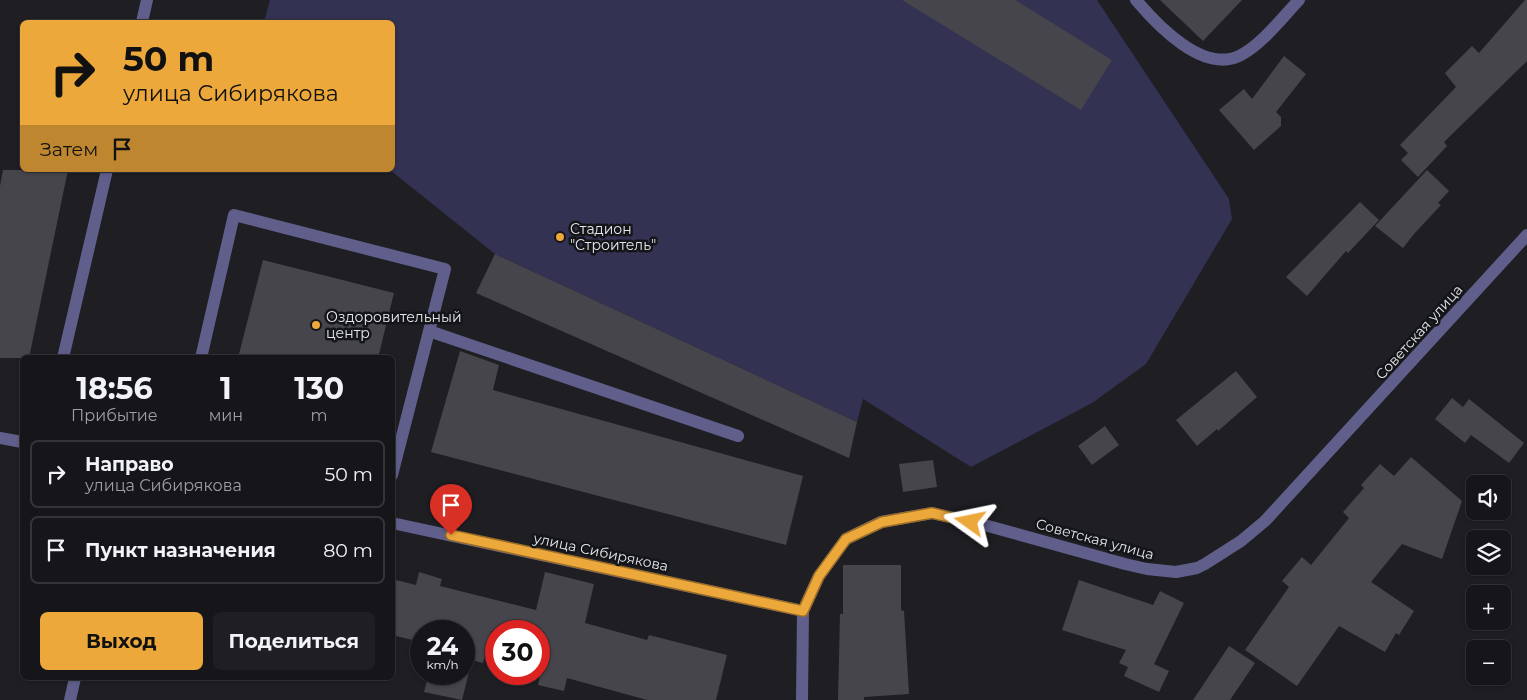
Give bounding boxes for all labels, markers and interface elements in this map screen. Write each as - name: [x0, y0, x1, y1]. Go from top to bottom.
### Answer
- text: 50 m: [123, 37, 214, 80]
- icon: right: [40, 40, 105, 105]
- text: улица Сибирякова: [123, 80, 339, 107]
- icon: arrive: [108, 135, 136, 163]
- text: Затем: [40, 138, 98, 161]
- place label: Стадион "Строитель": [570, 220, 656, 254]
- marker: Стадион "Строитель": [554, 231, 566, 243]
- street label: Советская улица: [1372, 281, 1466, 383]
- place label: Оздоровительный центр: [326, 308, 462, 342]
- marker: Оздоровительный центр: [310, 319, 322, 331]
- text: 18:56: [76, 370, 153, 407]
- text: 1: [220, 370, 232, 407]
- text: 130: [294, 370, 344, 407]
- text: Прибытие: [71, 406, 158, 425]
- text: мин: [209, 406, 243, 425]
- text: m: [311, 406, 328, 425]
- text: Направо: [85, 453, 174, 476]
- icon: right: [42, 460, 70, 488]
- text: 50 m: [325, 463, 373, 486]
- map controls: [1466, 475, 1511, 685]
- button: sound: [1466, 475, 1511, 520]
- text: улица Сибирякова: [85, 476, 242, 495]
- pin: [430, 484, 472, 535]
- icon: arrive: [437, 491, 465, 519]
- position arrow: [943, 495, 995, 547]
- street label: Советская улица: [1034, 515, 1156, 563]
- street label: улица Сибирякова: [531, 529, 670, 575]
- button: layers: [1466, 530, 1511, 575]
- icon: arrive: [42, 536, 70, 564]
- text: Пункт назначения: [85, 539, 276, 562]
- text: 80 m: [323, 539, 373, 562]
- button: +: [1466, 585, 1511, 630]
- button: Выход: [40, 612, 203, 670]
- button: Поделиться: [213, 612, 375, 670]
- speed limit sign: 30: [485, 620, 550, 685]
- text: 24: [427, 631, 458, 661]
- button: −: [1466, 640, 1511, 685]
- text: km/h: [426, 657, 459, 672]

